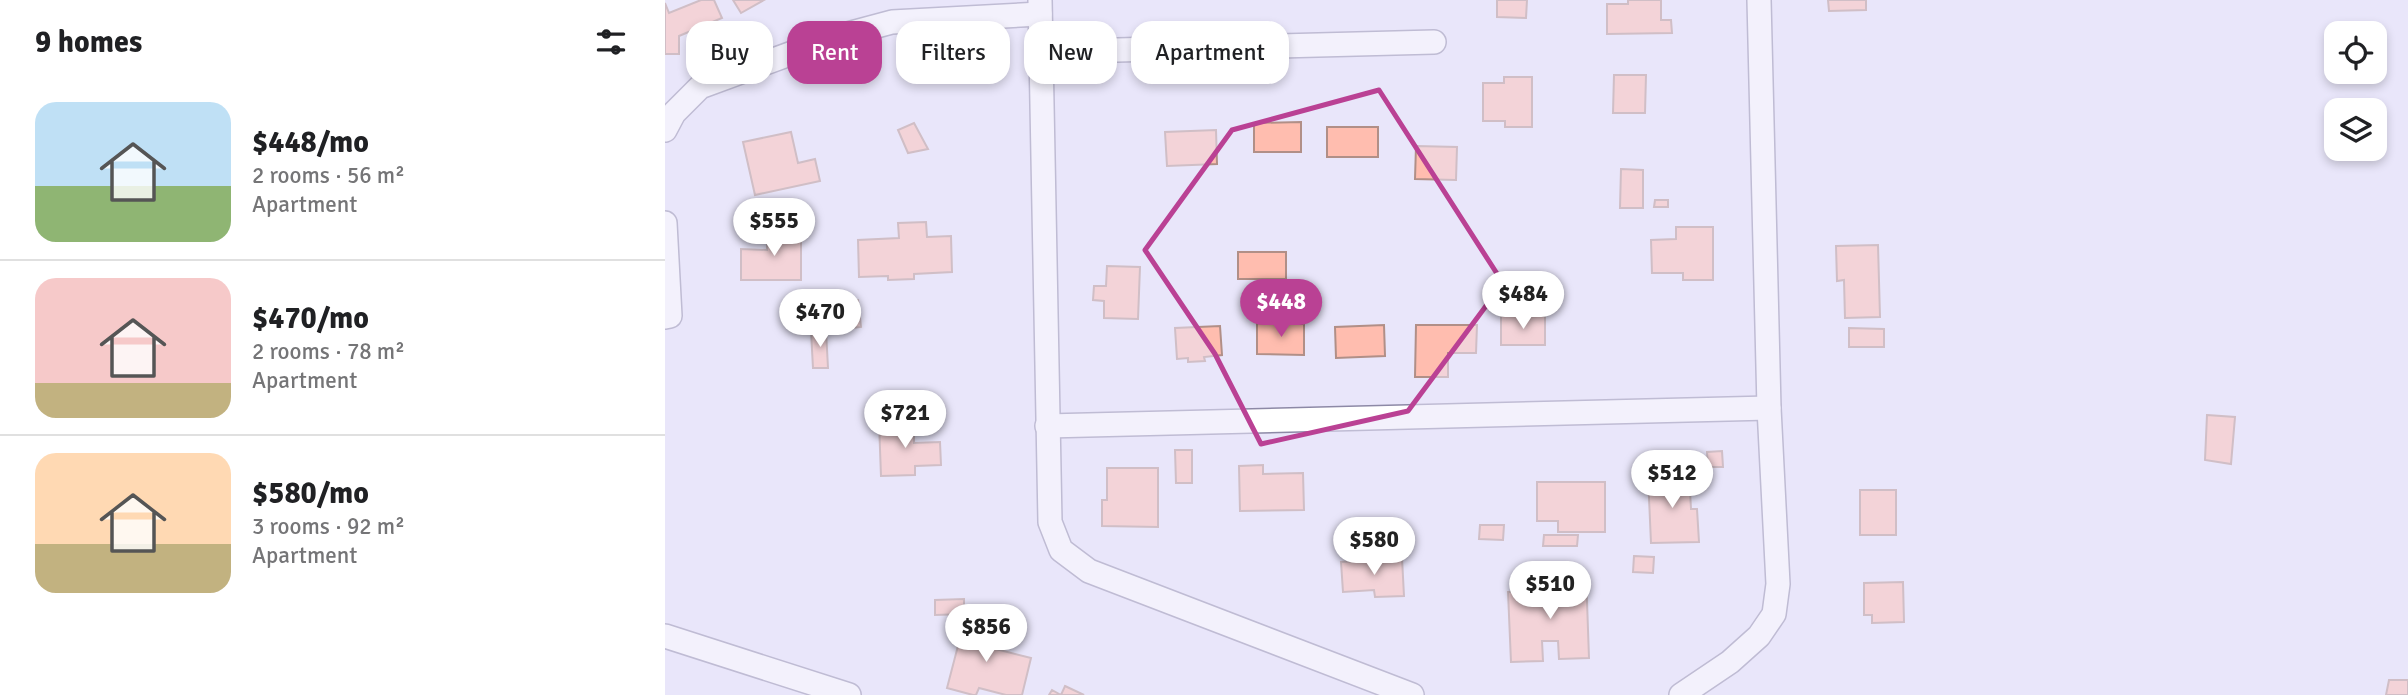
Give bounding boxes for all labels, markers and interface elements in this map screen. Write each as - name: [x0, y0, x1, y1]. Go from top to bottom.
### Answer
- chip: Buy: [686, 21, 773, 84]
- chip: Rent: [787, 21, 882, 84]
- chip: Filters: [896, 21, 1010, 84]
- chip: New: [1024, 21, 1117, 84]
- chip: Apartment: [1131, 21, 1289, 84]
- map controls: [2324, 21, 2387, 161]
- button: locate: [2324, 21, 2387, 84]
- icon: filters: [592, 23, 630, 61]
- text: 9 homes: [35, 24, 142, 61]
- button: layers: [2324, 98, 2387, 161]
- text: $448/mo: [252, 124, 369, 161]
- icon: home: [91, 130, 175, 214]
- text: 2 rooms · 56 m²: [252, 161, 405, 190]
- text: Apartment: [252, 190, 357, 219]
- pin: $555: [733, 198, 815, 258]
- text: $555: [749, 206, 799, 235]
- pin: $484: [1482, 272, 1564, 331]
- text: $484: [1498, 279, 1548, 308]
- pin: $448: [1240, 280, 1322, 339]
- text: $448: [1256, 287, 1306, 316]
- pin: $470: [779, 290, 861, 349]
- text: $470: [795, 297, 845, 326]
- text: $470/mo: [252, 300, 369, 337]
- icon: home: [91, 306, 175, 390]
- text: 2 rooms · 78 m²: [252, 337, 405, 366]
- text: Apartment: [252, 366, 357, 395]
- pin: $721: [864, 391, 946, 450]
- text: $721: [880, 398, 930, 427]
- pin: $512: [1631, 450, 1713, 510]
- text: $512: [1647, 458, 1697, 487]
- text: $580/mo: [252, 475, 369, 512]
- icon: home: [91, 481, 175, 565]
- text: 3 rooms · 92 m²: [252, 512, 405, 541]
- pin: $580: [1333, 518, 1415, 577]
- text: $580: [1349, 525, 1399, 554]
- text: Apartment: [252, 541, 357, 570]
- pin: $510: [1509, 562, 1591, 621]
- text: $510: [1525, 569, 1575, 598]
- pin: $856: [945, 604, 1027, 664]
- text: $856: [961, 612, 1011, 641]

